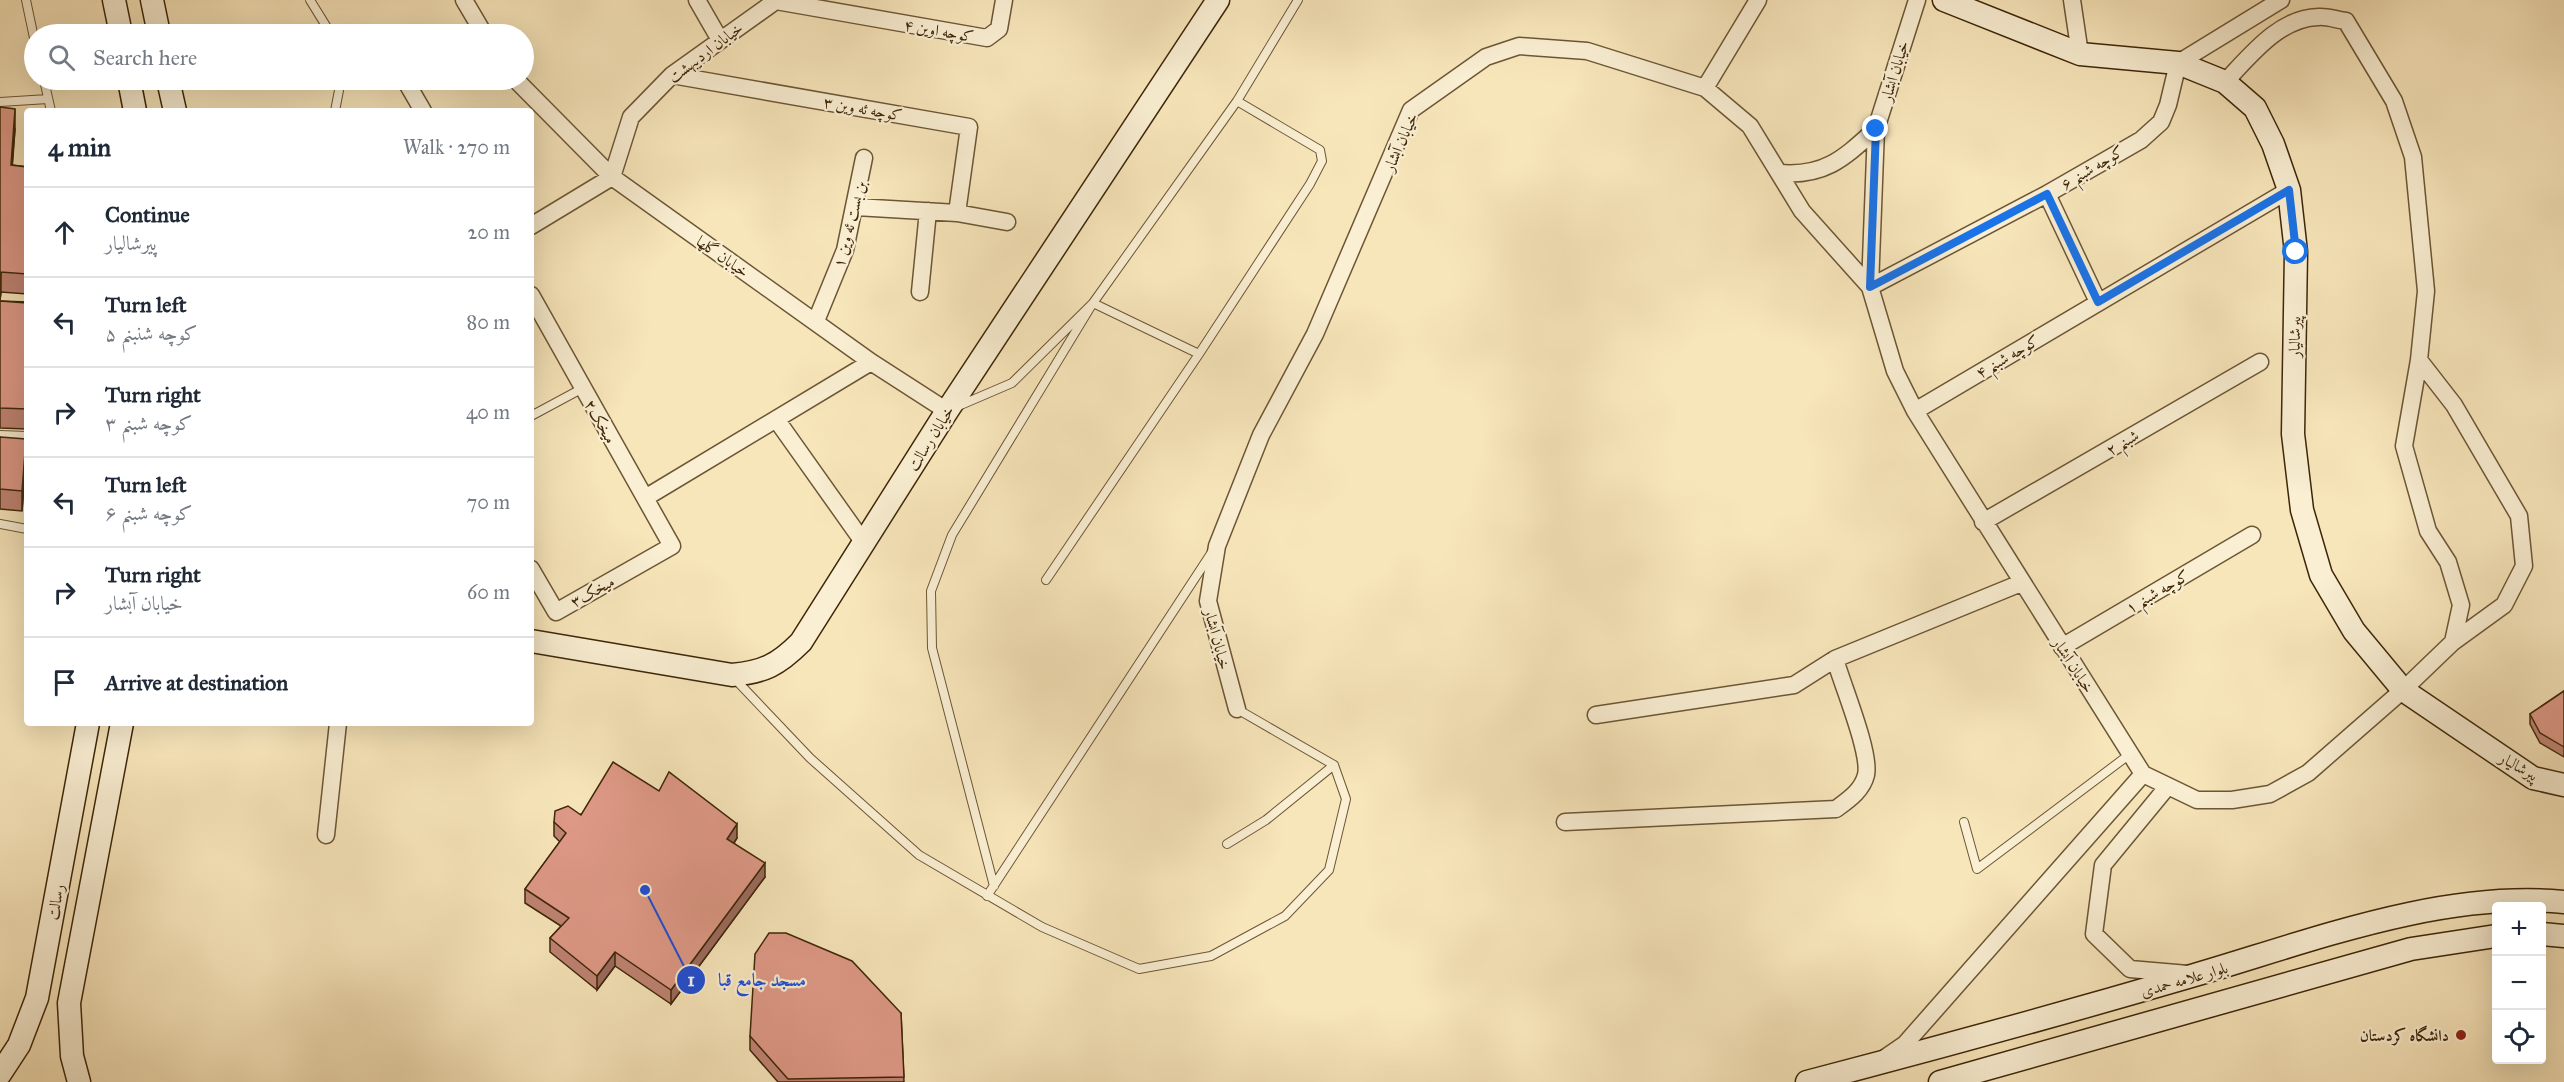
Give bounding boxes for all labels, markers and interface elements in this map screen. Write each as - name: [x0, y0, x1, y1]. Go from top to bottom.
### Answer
- street label: کوچه اوین ۴: [902, 15, 975, 48]
- street label: خیابان اردیبهشت: [664, 18, 747, 87]
- search box: [24, 24, 534, 90]
- street label: خیابان آبشار: [1876, 39, 1913, 106]
- icon: search: [45, 41, 78, 74]
- text: Search here: [93, 44, 197, 71]
- street label: کوچه ئه وین ۳: [822, 92, 904, 127]
- street label: خیابان آبشار: [1378, 110, 1422, 176]
- route end: [1862, 115, 1888, 141]
- text: 4 min: [48, 131, 111, 163]
- text: Walk · 270 m: [403, 135, 510, 159]
- street label: کوچه شبنم ۶: [2057, 141, 2131, 200]
- street label: بن بست ئه وین ۱: [829, 179, 871, 270]
- text: Continue: [105, 201, 190, 228]
- icon: ahead: [48, 216, 81, 249]
- text: 20 m: [467, 220, 510, 244]
- text: پیرشالیار: [105, 231, 157, 255]
- street label: خیابان گلها: [693, 232, 753, 281]
- route start: [2282, 238, 2308, 264]
- text: Turn left: [105, 291, 187, 318]
- icon: left: [48, 306, 81, 339]
- text: 80 m: [467, 310, 510, 334]
- street label: پیرشالیار: [2285, 315, 2306, 360]
- text: کوچه شنبنم ۵: [105, 321, 197, 345]
- street label: کوچه شبنم ۴: [1972, 331, 2046, 388]
- text: Turn right: [105, 381, 201, 408]
- icon: right: [48, 396, 81, 429]
- street label: میخک۲: [581, 396, 620, 447]
- text: 40 m: [466, 400, 510, 424]
- street label: خیابان رسالت: [903, 402, 958, 474]
- text: کوچه شبنم ۳: [105, 411, 193, 435]
- street label: شبنم ۲: [2102, 426, 2146, 465]
- text: Turn left: [105, 471, 187, 498]
- icon: left: [48, 486, 81, 519]
- text: 70 m: [467, 490, 510, 514]
- text: کوچه شبنم ۶: [105, 501, 193, 525]
- text: Turn right: [105, 561, 201, 588]
- street label: کوچه شبنم ۱: [2122, 566, 2196, 623]
- street label: میخک۳: [567, 572, 618, 611]
- icon: right: [48, 576, 81, 609]
- text: 60 m: [467, 580, 510, 604]
- text: خیابان آبشار: [105, 591, 183, 615]
- street label: خیابان آبشار: [1200, 605, 1235, 672]
- street label: خیابان آبشار: [2048, 632, 2098, 697]
- icon: arrive: [48, 666, 81, 699]
- text: Arrive at destination: [105, 669, 288, 696]
- street label: پیرشالیار: [2493, 747, 2542, 787]
- street label: رسالت: [43, 883, 68, 922]
- map controls: [2492, 902, 2546, 1064]
- button: +: [2492, 902, 2546, 956]
- button: −: [2492, 956, 2546, 1010]
- street label: بلوار علامه حمدی: [2138, 958, 2230, 1001]
- callout: مسجد جامع قبا: [676, 962, 818, 998]
- text: 1: [687, 969, 695, 991]
- text: مسجد جامع قبا: [718, 969, 806, 997]
- button: locate: [2492, 1010, 2546, 1064]
- place label: دانشگاه کردستان: [2360, 1025, 2449, 1046]
- marker: دانشگاه کردستان: [2454, 1028, 2468, 1042]

